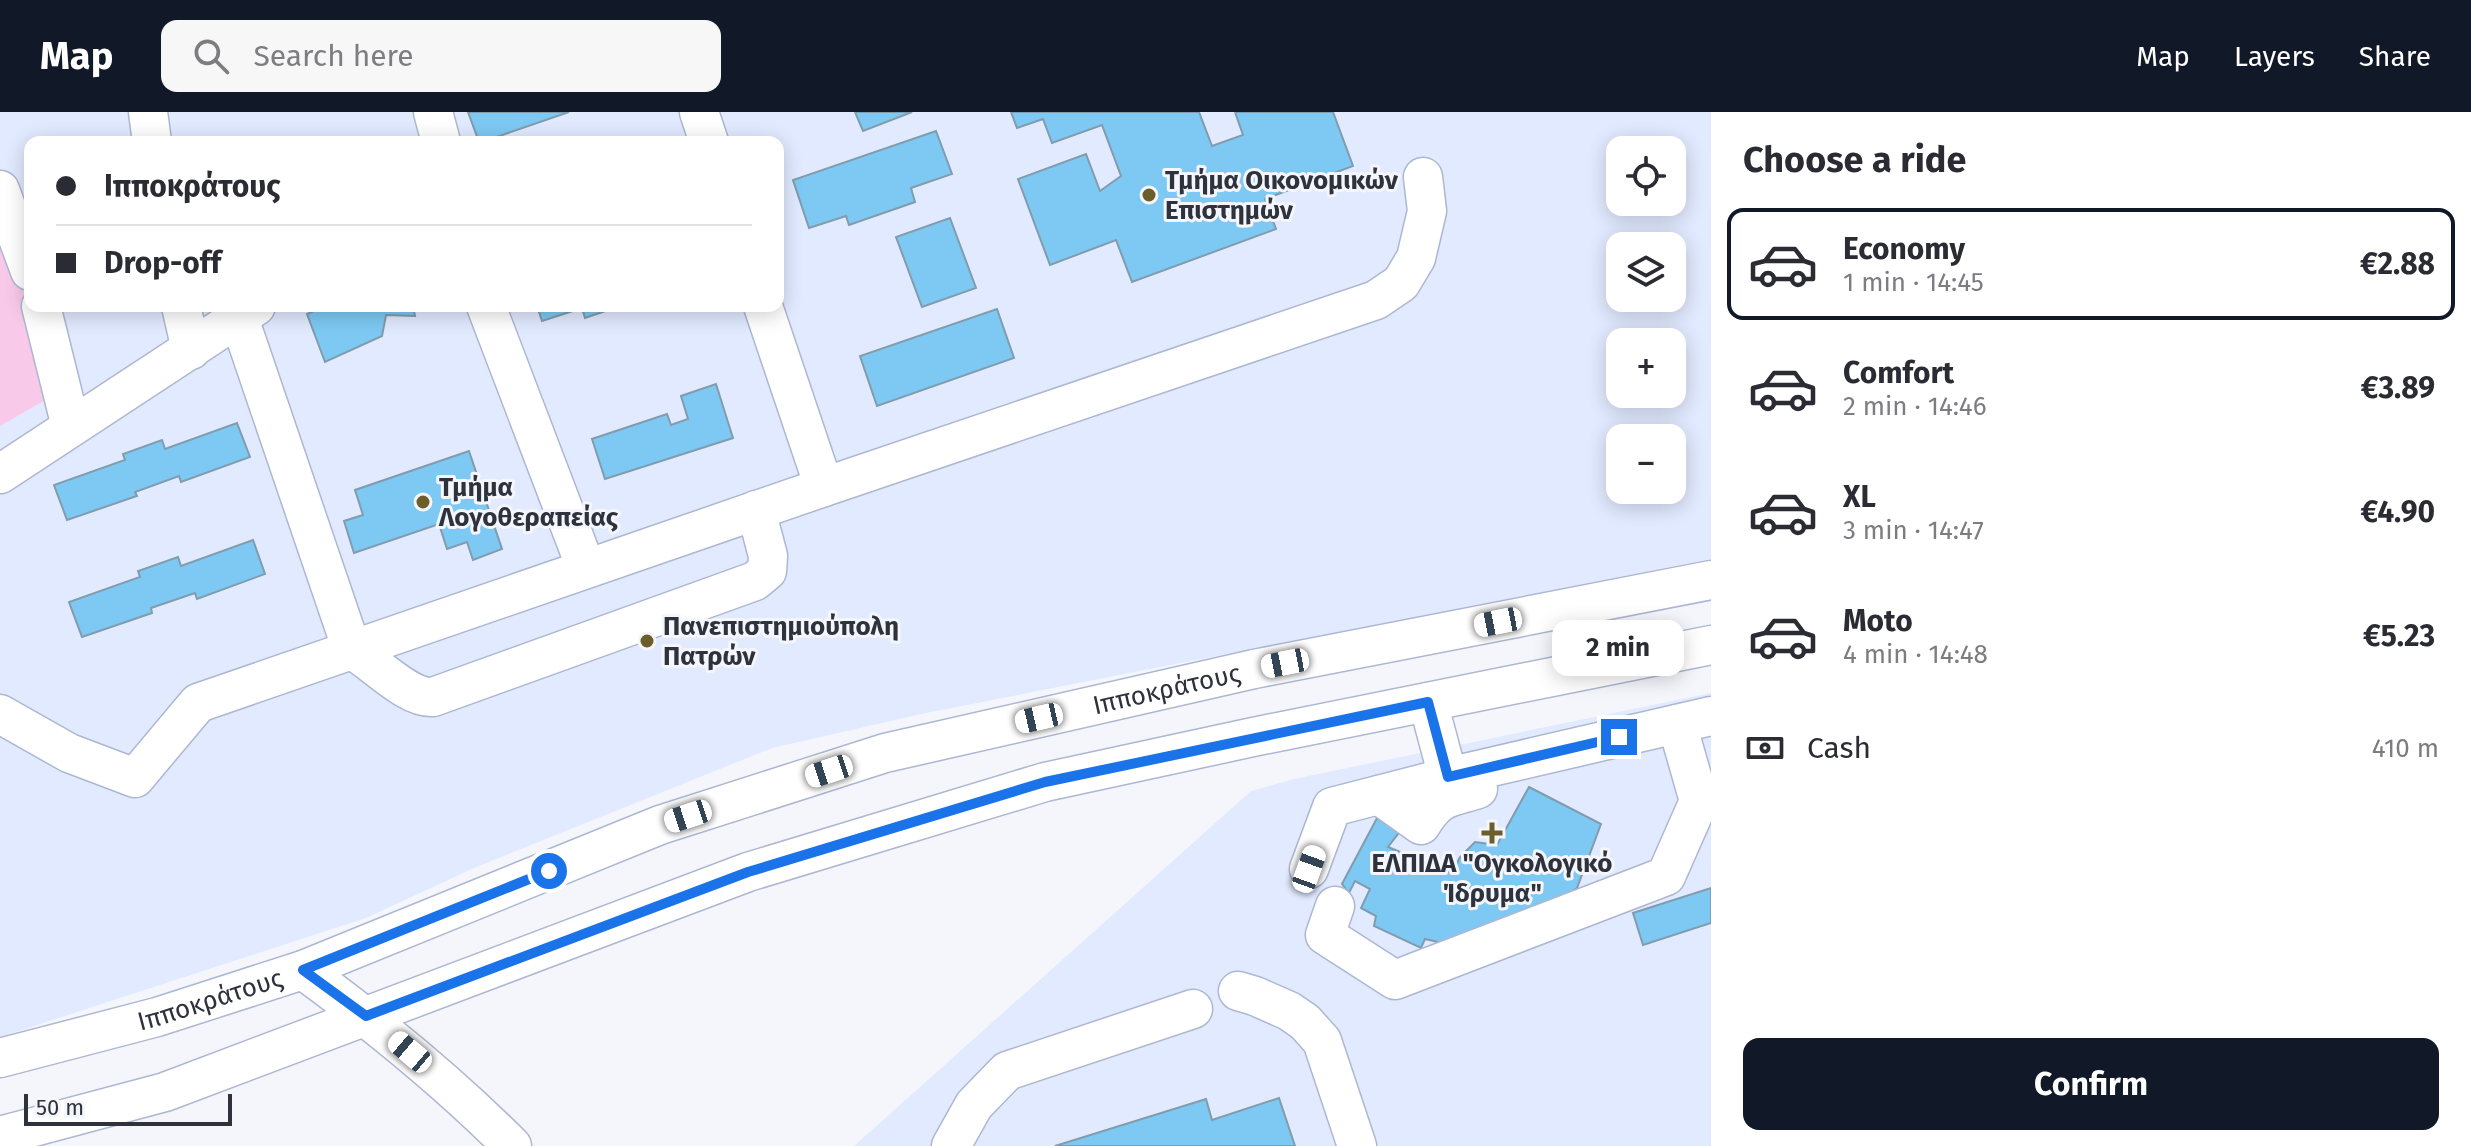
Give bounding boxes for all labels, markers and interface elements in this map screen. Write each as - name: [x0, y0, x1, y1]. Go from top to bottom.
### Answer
- search box: [161, 20, 721, 92]
- text: Map: [40, 33, 113, 79]
- icon: search: [189, 34, 233, 78]
- text: Search here: [253, 38, 414, 74]
- text: Map: [2136, 40, 2190, 73]
- text: Layers: [2234, 40, 2315, 73]
- text: Share: [2359, 40, 2431, 73]
- map controls: [1606, 136, 1686, 504]
- button: locate: [1606, 136, 1686, 216]
- text: Choose a ride: [1743, 138, 1966, 182]
- place label: Τμήμα Οικονομικών Επιστημών: [1165, 165, 1399, 226]
- text: Ιπποκράτους: [104, 168, 281, 204]
- marker: Τμήμα Οικονομικών Επιστημών: [1140, 186, 1158, 204]
- icon: car: [1747, 228, 1819, 300]
- text: Economy: [1843, 231, 1965, 267]
- button: layers: [1606, 232, 1686, 312]
- text: Drop-off: [104, 245, 221, 281]
- text: €2.88: [2360, 246, 2435, 282]
- text: 1 min · 14:45: [1843, 267, 1984, 298]
- button: +: [1606, 328, 1686, 408]
- icon: car: [1747, 352, 1819, 424]
- text: Comfort: [1843, 355, 1954, 391]
- text: €3.89: [2361, 370, 2435, 406]
- text: 2 min · 14:46: [1843, 391, 1987, 422]
- button: −: [1606, 424, 1686, 504]
- place label: Τμήμα Λογοθεραπείας: [438, 472, 619, 533]
- icon: car: [1747, 476, 1819, 548]
- text: XL: [1843, 479, 1876, 515]
- marker: Τμήμα Λογοθεραπείας: [414, 493, 432, 511]
- text: €4.90: [2360, 494, 2435, 530]
- text: 3 min · 14:47: [1843, 515, 1984, 546]
- icon: car: [1747, 600, 1819, 672]
- text: Moto: [1843, 603, 1913, 639]
- car: [1472, 606, 1524, 638]
- place label: Πανεπιστημιούπολη Πατρών: [663, 611, 899, 672]
- text: €5.23: [2363, 618, 2435, 654]
- callout: 2 min: [1553, 621, 1685, 677]
- marker: Πανεπιστημιούπολη Πατρών: [638, 632, 656, 650]
- text: 2 min: [1586, 632, 1650, 663]
- text: 4 min · 14:48: [1843, 639, 1988, 670]
- car: [1259, 647, 1311, 679]
- street label: Ιπποκράτους: [1090, 657, 1243, 721]
- car: [1013, 701, 1065, 735]
- route end: [1601, 719, 1637, 755]
- icon: cash: [1743, 726, 1787, 770]
- text: Cash: [1807, 730, 1871, 766]
- text: 410 m: [2372, 733, 2439, 764]
- car: [802, 752, 856, 790]
- car: [661, 797, 715, 835]
- marker: ΕΛΠΙΔΑ "Ογκολογικό Ίδρυμα": [1481, 822, 1503, 844]
- car: [1290, 842, 1328, 896]
- place label: ΕΛΠΙΔΑ "Ογκολογικό Ίδρυμα": [1371, 848, 1613, 909]
- route start: [531, 853, 567, 889]
- street label: Ιπποκράτους: [134, 962, 287, 1037]
- car: [384, 1027, 436, 1077]
- button: Confirm: [1743, 1038, 2439, 1130]
- scale bar: [24, 1090, 232, 1126]
- text: 50 m: [36, 1094, 84, 1121]

